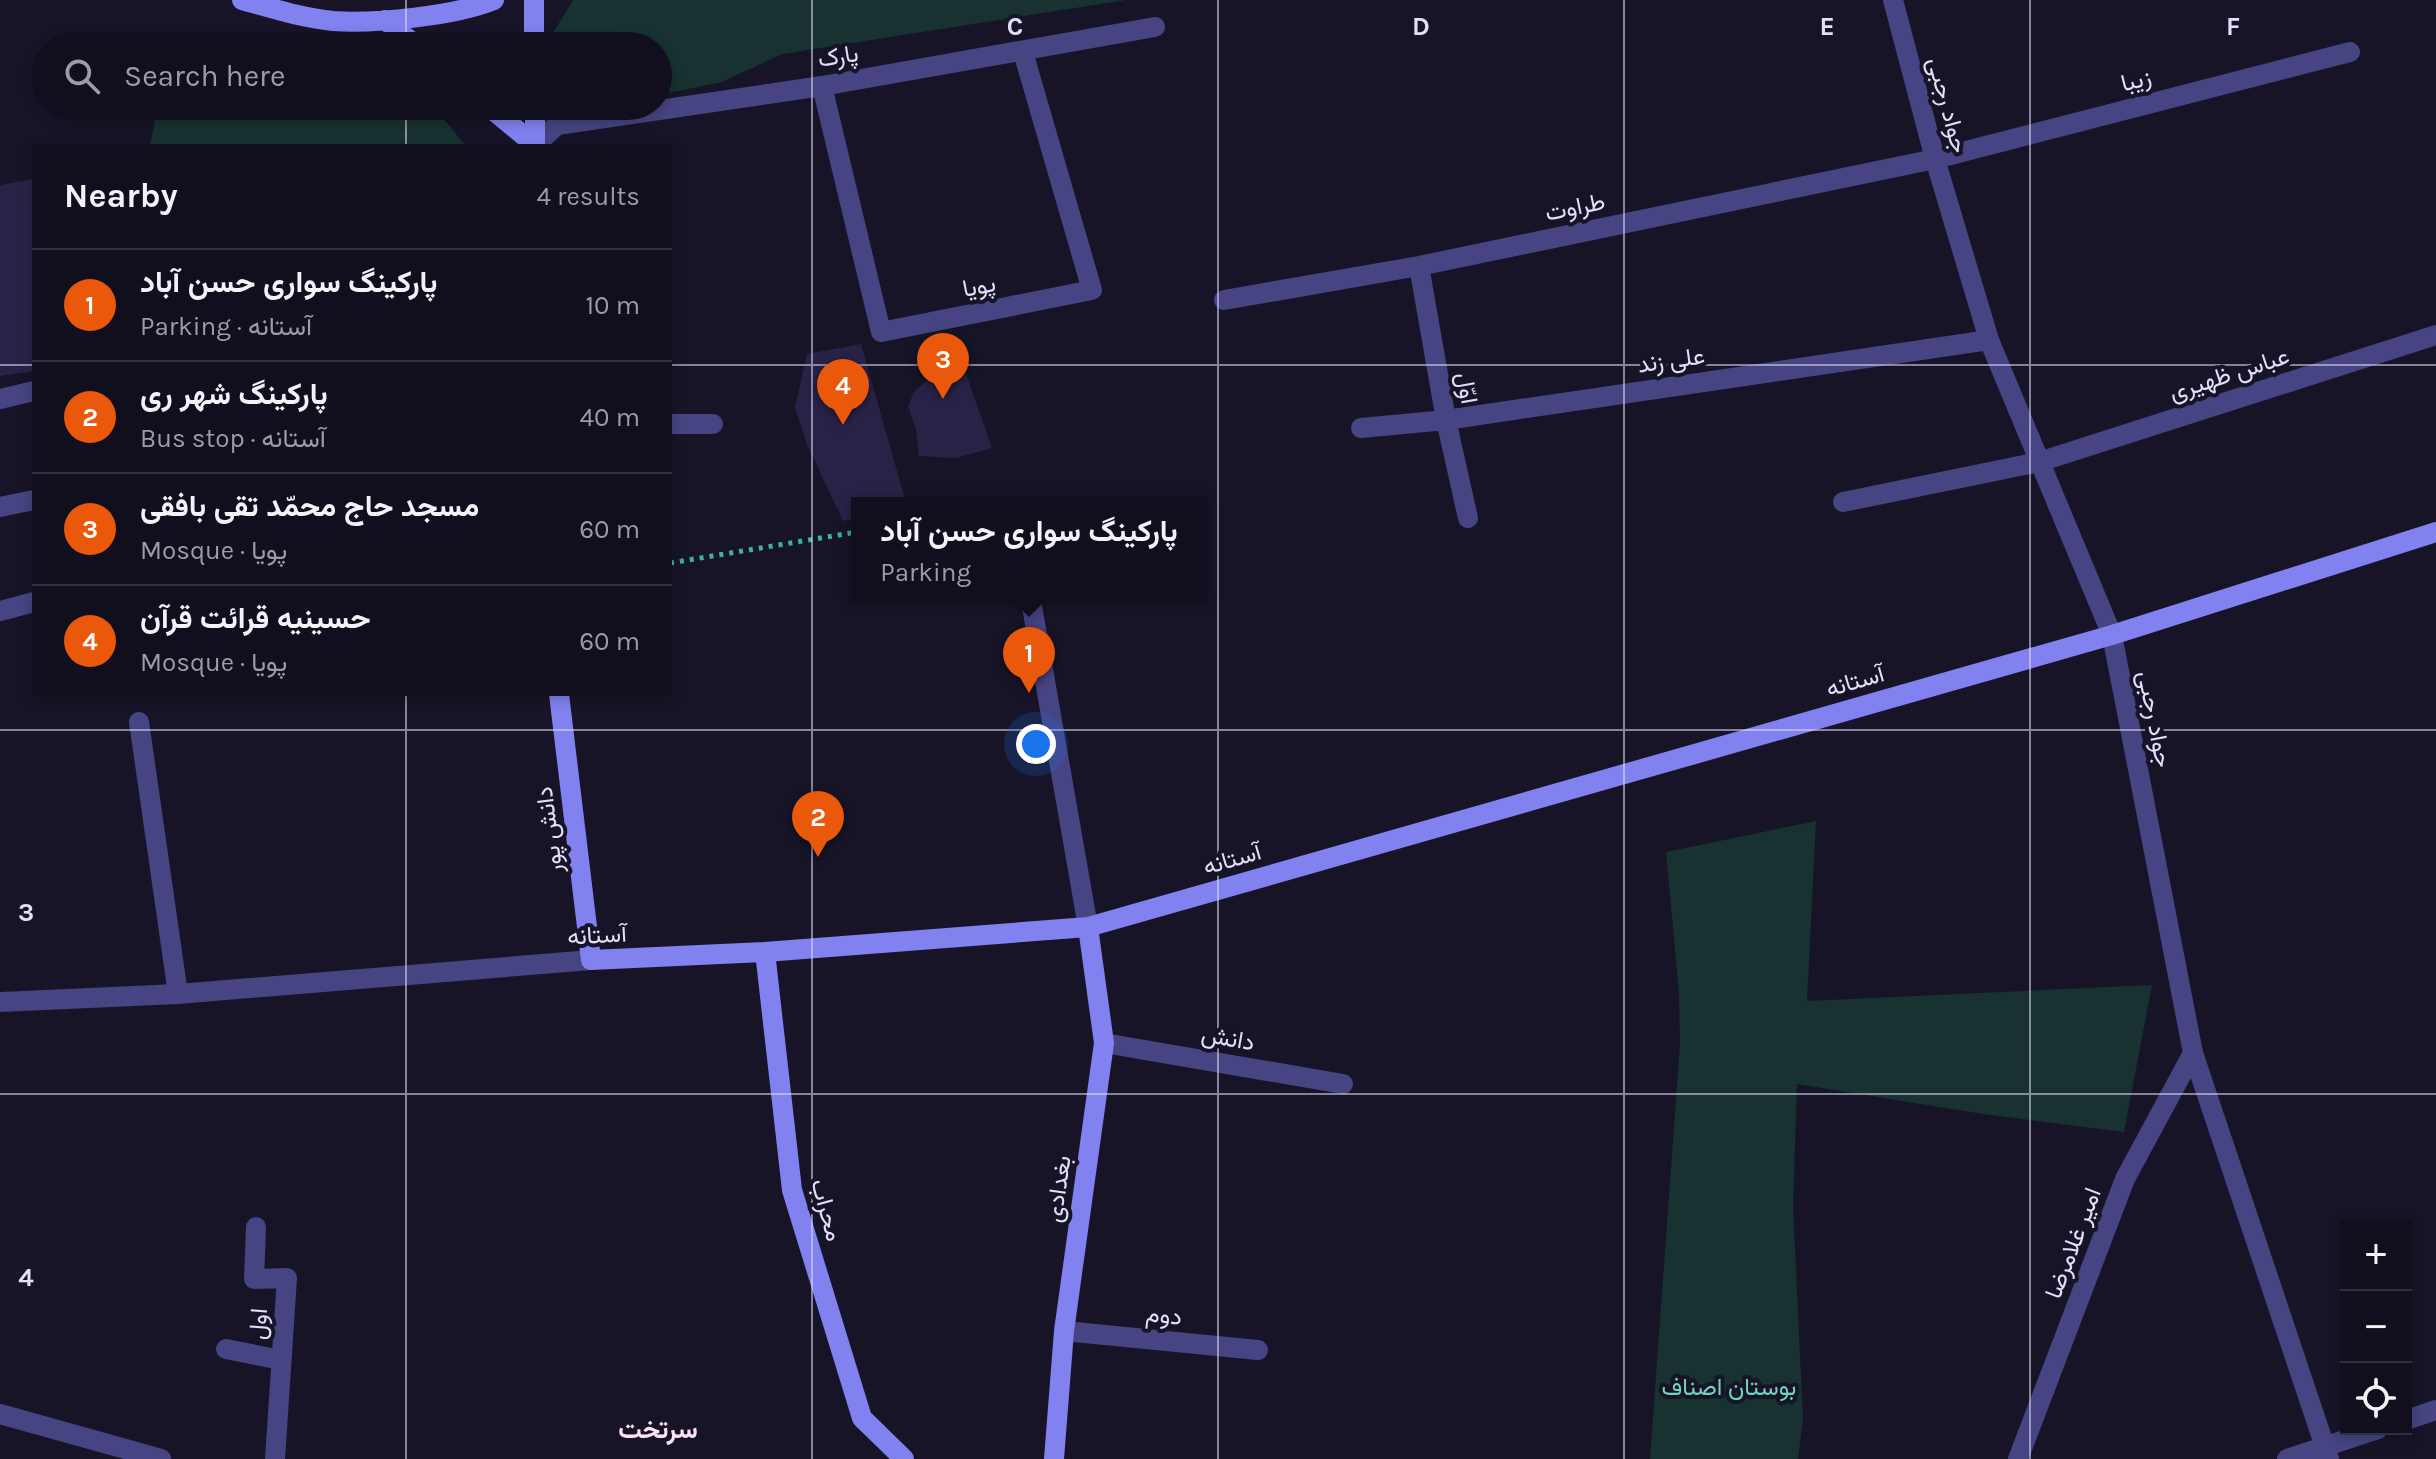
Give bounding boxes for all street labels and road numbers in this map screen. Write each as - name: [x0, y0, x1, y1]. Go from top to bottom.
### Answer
- street label: پارک: [816, 39, 861, 75]
- street label: جواد رجبی: [1921, 54, 1974, 156]
- street label: زیبا: [2118, 63, 2154, 98]
- street label: طراوت: [1543, 187, 1608, 228]
- street label: پویا: [960, 269, 998, 305]
- street label: علی زند: [1636, 341, 1707, 380]
- street label: عباس ظهیری: [2165, 341, 2293, 408]
- street label: اوّل: [1449, 370, 1484, 406]
- street label: آستانه: [1823, 659, 1890, 703]
- street label: جواد رجبی: [2131, 668, 2178, 770]
- street label: دانش پور: [530, 785, 570, 876]
- street label: آستانه: [1200, 837, 1267, 881]
- street label: آستانه: [567, 919, 630, 951]
- street label: دانش: [1199, 1020, 1257, 1056]
- street label: بغدادی: [1039, 1154, 1077, 1224]
- street label: محراب: [804, 1176, 849, 1244]
- street label: امیر غلامرضا: [2039, 1184, 2108, 1303]
- street label: دوم: [1144, 1299, 1184, 1333]
- street label: اول: [243, 1307, 274, 1341]

